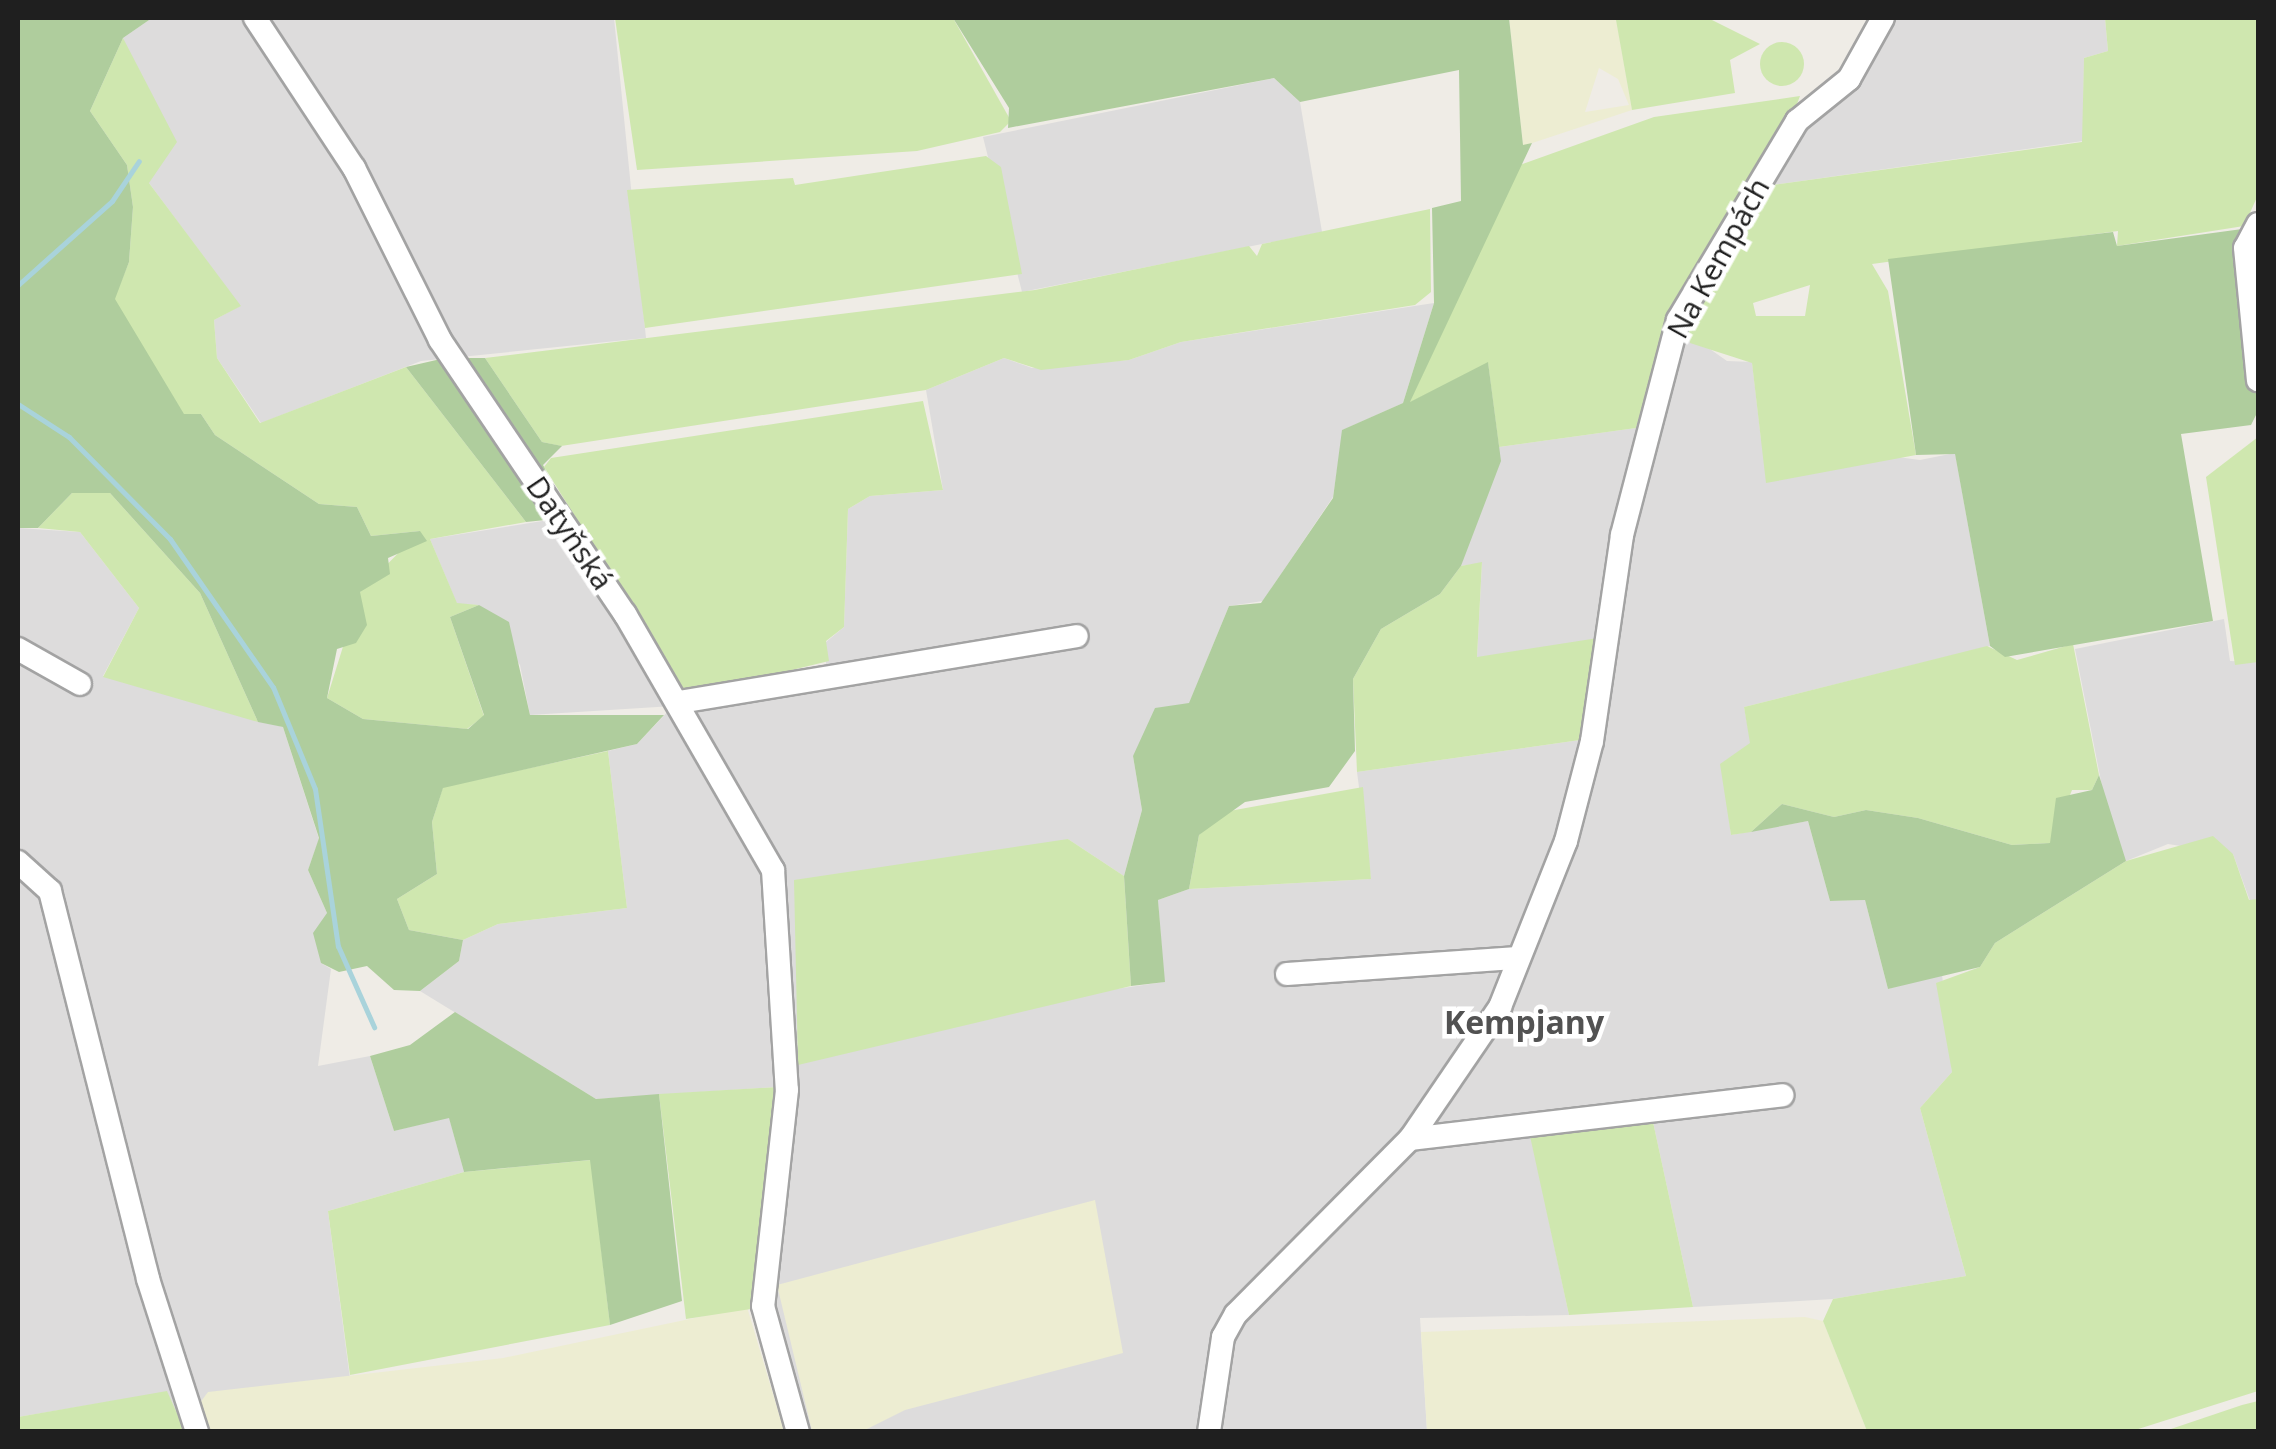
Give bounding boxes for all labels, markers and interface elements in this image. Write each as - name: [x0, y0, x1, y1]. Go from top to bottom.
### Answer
- street label: Na Kempách: [1659, 172, 1777, 344]
- street label: Datyňská: [519, 469, 621, 597]
- district label: Kempjany: [1444, 1003, 1604, 1041]

